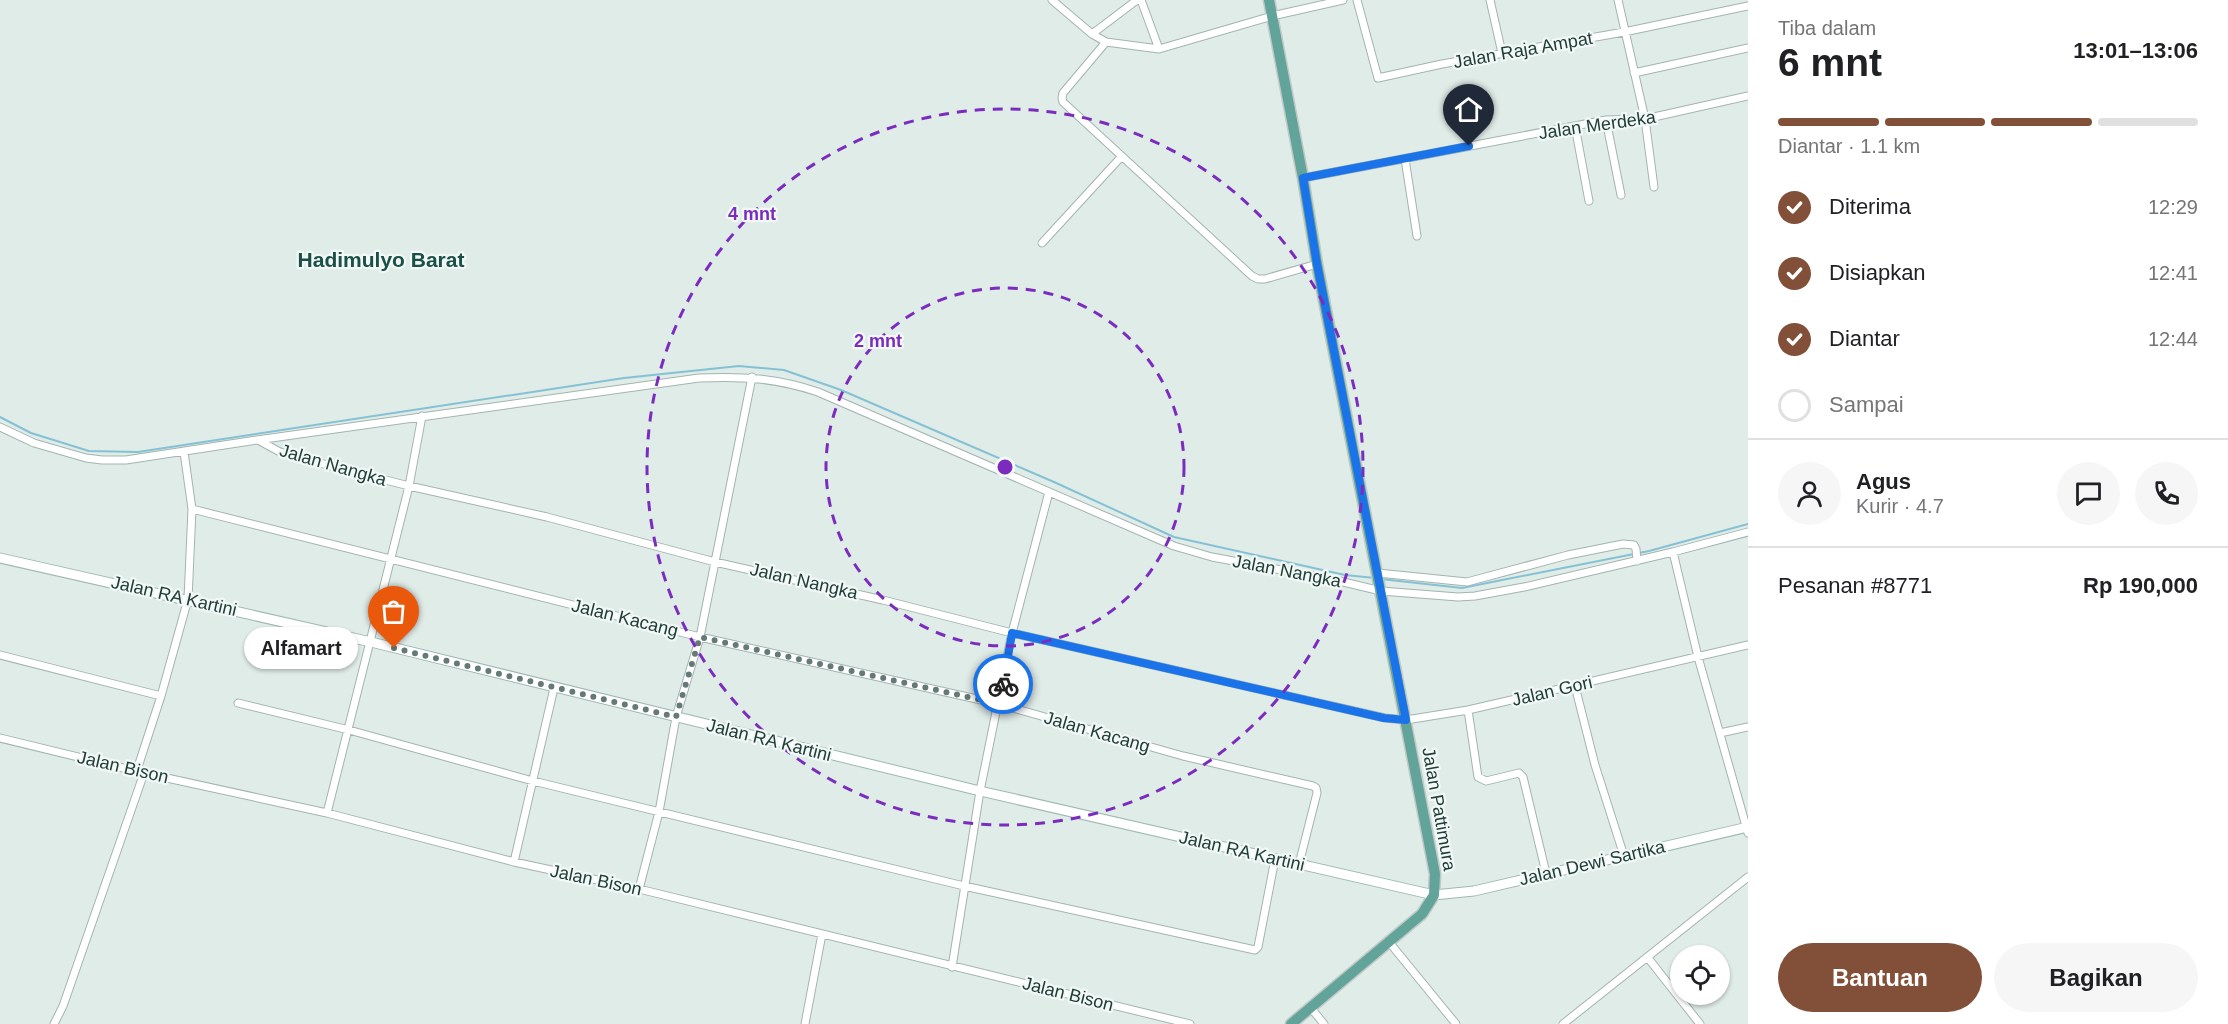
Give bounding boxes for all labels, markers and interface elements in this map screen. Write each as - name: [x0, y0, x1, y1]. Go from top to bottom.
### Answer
- text: Tiba dalam: [1778, 17, 1876, 39]
- street label: Jalan Raja Ampat: [1452, 28, 1594, 72]
- text: 13:01–13:06: [2073, 38, 2198, 63]
- text: 6 mnt: [1778, 41, 1882, 84]
- pin: [1443, 84, 1494, 146]
- icon: home: [1452, 93, 1485, 126]
- street label: Jalan Merdeka: [1537, 107, 1658, 143]
- text: Diantar · 1.1 km: [1778, 135, 1920, 157]
- icon: check: [1778, 191, 1811, 224]
- text: Diterima: [1829, 194, 1911, 219]
- text: 12:29: [2148, 196, 2198, 218]
- text: 4 mnt: [728, 204, 776, 224]
- district label: Hadimulyo Barat: [298, 248, 464, 271]
- icon: check: [1778, 257, 1811, 290]
- text: Disiapkan: [1829, 260, 1926, 285]
- text: 12:41: [2148, 262, 2198, 284]
- icon: check: [1778, 323, 1811, 356]
- text: Diantar: [1829, 326, 1900, 351]
- text: 12:44: [2148, 328, 2198, 350]
- text: 2 mnt: [854, 331, 902, 351]
- text: Sampai: [1829, 392, 1904, 417]
- street label: Jalan Nangka: [277, 440, 390, 490]
- centre of rings: [995, 457, 1015, 477]
- button: person: [1778, 462, 1841, 525]
- button: chat: [2057, 462, 2120, 525]
- button: phone: [2135, 462, 2198, 525]
- text: Agus: [1856, 469, 1911, 494]
- text: Kurir · 4.7: [1856, 495, 1944, 517]
- street label: Jalan Nangka: [1231, 551, 1344, 592]
- street label: Jalan Nangka: [748, 559, 861, 603]
- street label: Jalan RA Kartini: [109, 572, 239, 620]
- text: Pesanan #8771: [1778, 573, 1932, 598]
- text: Rp 190,000: [2083, 573, 2198, 598]
- pin: [368, 586, 419, 648]
- icon: bag: [377, 595, 410, 628]
- street label: Jalan Kacang: [570, 595, 680, 641]
- callout: Alfamart: [244, 627, 358, 669]
- text: Alfamart: [260, 637, 342, 659]
- courier: [973, 654, 1033, 714]
- icon: bike: [987, 668, 1020, 701]
- street label: Jalan Gori: [1510, 672, 1594, 710]
- street label: Jalan Kacang: [1042, 707, 1152, 757]
- street label: Jalan RA Kartini: [704, 715, 834, 765]
- street label: Jalan Pattimura: [1418, 746, 1460, 873]
- street label: Jalan Bison: [75, 747, 171, 787]
- street label: Jalan RA Kartini: [1177, 827, 1307, 875]
- street label: Jalan Dewi Sartika: [1517, 836, 1668, 890]
- street label: Jalan Bison: [548, 861, 644, 899]
- button: Bantuan: [1778, 943, 1982, 1012]
- button: Bagikan: [1994, 943, 2198, 1012]
- map controls: [1670, 945, 1730, 1005]
- button: locate: [1670, 945, 1730, 1005]
- street label: Jalan Bison: [1020, 973, 1116, 1015]

